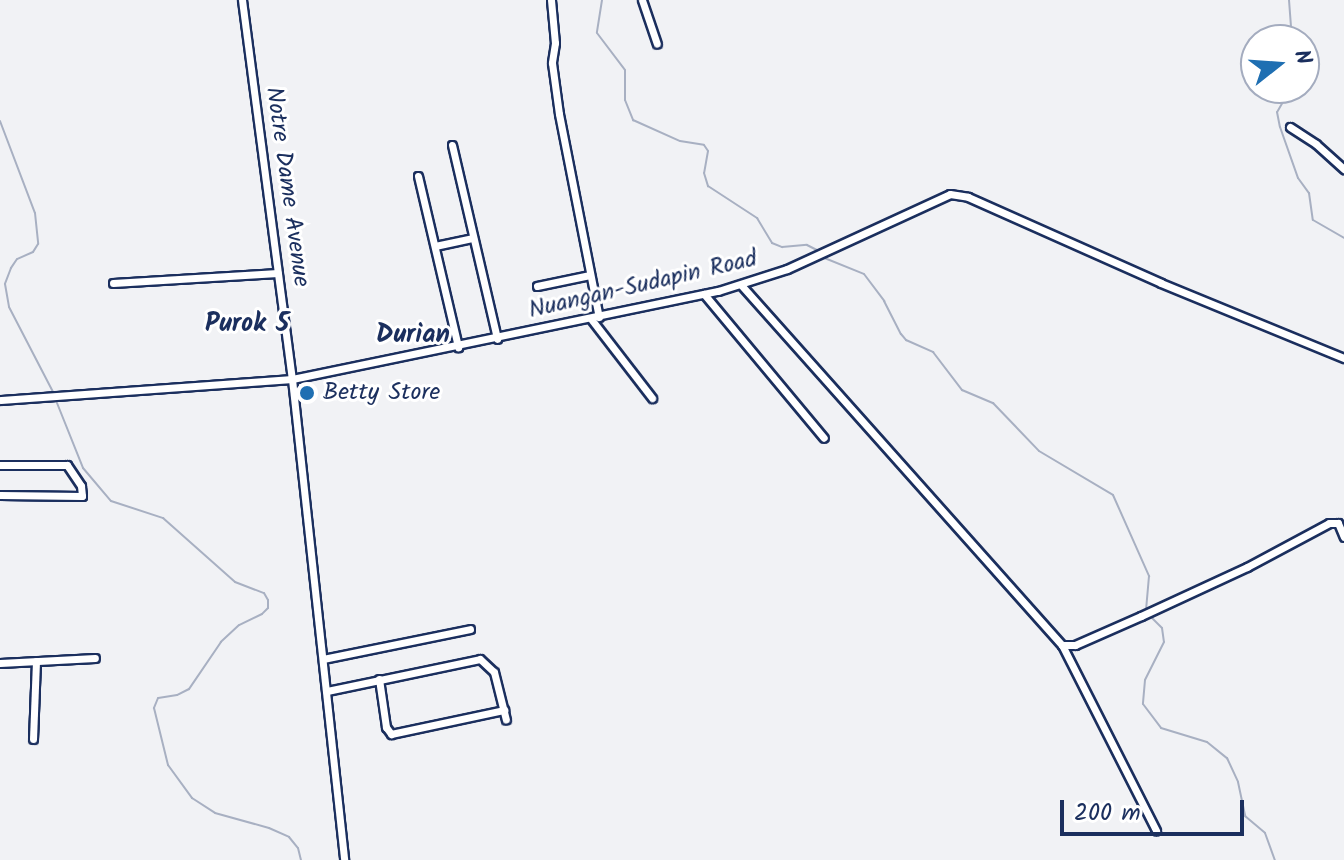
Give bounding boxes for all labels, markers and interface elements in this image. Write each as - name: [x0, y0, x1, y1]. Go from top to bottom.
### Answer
- north arrow: [1240, 24, 1320, 104]
- text: N: [1283, 46, 1320, 69]
- street label: Notre Dame Avenue: [259, 85, 315, 289]
- street label: Nuangan-Sudapin Road: [526, 245, 760, 325]
- district label: Purok 5: [205, 309, 289, 341]
- district label: Durian: [376, 320, 450, 352]
- place label: Betty Store: [323, 379, 440, 407]
- marker: Betty Store: [298, 384, 316, 402]
- scale bar: [1064, 784, 1248, 834]
- text: 200 m: [1074, 794, 1141, 833]

